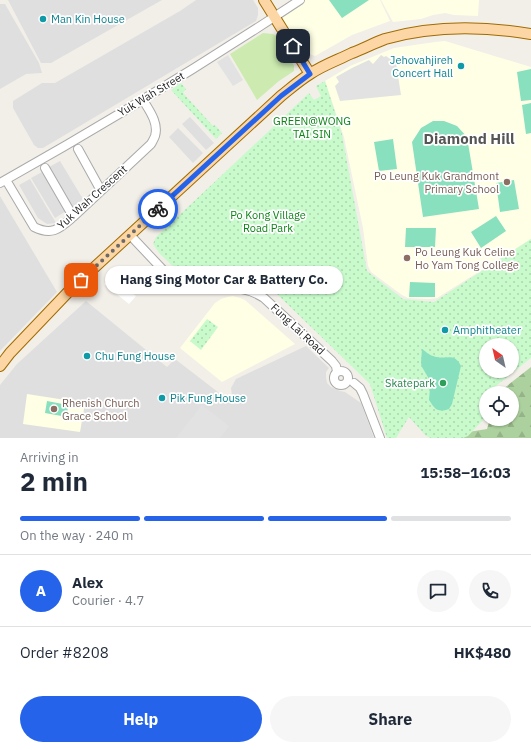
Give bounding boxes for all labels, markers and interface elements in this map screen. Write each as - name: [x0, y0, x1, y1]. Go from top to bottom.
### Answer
- place label: Man Kin House: [51, 12, 125, 26]
- marker: Man Kin House: [38, 14, 48, 24]
- pin: [276, 29, 310, 63]
- icon: home: [282, 35, 304, 57]
- place label: Jehovahjireh Concert Hall: [390, 53, 453, 80]
- marker: Jehovahjireh Concert Hall: [456, 61, 466, 71]
- street label: Yuk Wah Street: [115, 69, 187, 119]
- park label: GREEN@WONG TAI SIN: [273, 114, 351, 141]
- district label: Diamond Hill: [424, 129, 515, 148]
- street label: Yuk Wah Crescent: [54, 162, 130, 232]
- place label: Po Leung Kuk Grandmont Primary School: [374, 169, 499, 196]
- marker: Po Leung Kuk Grandmont Primary School: [502, 177, 512, 187]
- courier: [138, 189, 178, 229]
- icon: bike: [147, 198, 169, 220]
- park label: Po Kong Village Road Park: [230, 208, 306, 235]
- place label: Po Leung Kuk Celine Ho Yam Tong College: [415, 245, 519, 272]
- marker: Po Leung Kuk Celine Ho Yam Tong College: [402, 253, 412, 263]
- pin: [64, 263, 98, 297]
- callout: Hang Sing Motor Car & Battery Co.: [105, 266, 343, 294]
- icon: bag: [70, 269, 92, 291]
- text: Hang Sing Motor Car & Battery Co.: [120, 271, 328, 288]
- street label: Fung Lai Road: [268, 300, 328, 358]
- place label: Amphitheater: [453, 323, 521, 337]
- marker: Amphitheater: [440, 325, 450, 335]
- north arrow: [479, 338, 519, 378]
- map controls: [479, 338, 519, 426]
- place label: Chu Fung House: [95, 349, 175, 363]
- marker: Chu Fung House: [82, 351, 92, 361]
- place label: Skatepark: [385, 376, 435, 390]
- marker: Skatepark: [438, 378, 448, 388]
- button: locate: [479, 386, 519, 426]
- place label: Pik Fung House: [170, 391, 246, 405]
- marker: Pik Fung House: [157, 393, 167, 403]
- place label: Rhenish Church Grace School: [62, 396, 140, 423]
- marker: Rhenish Church Grace School: [49, 404, 59, 414]
- text: Arriving in: [20, 449, 79, 466]
- text: 15:58–16:03: [420, 463, 511, 482]
- text: 2 min: [20, 464, 88, 498]
- text: On the way · 240 m: [20, 527, 133, 544]
- button: chat: [417, 570, 459, 612]
- button: phone: [469, 570, 511, 612]
- text: Alex: [72, 573, 103, 592]
- text: A: [36, 581, 46, 600]
- text: Courier · 4.7: [72, 592, 144, 609]
- text: Order #8208: [20, 643, 109, 662]
- text: HK$480: [454, 643, 511, 662]
- button: Help: [20, 696, 262, 742]
- button: Share: [270, 696, 511, 742]

